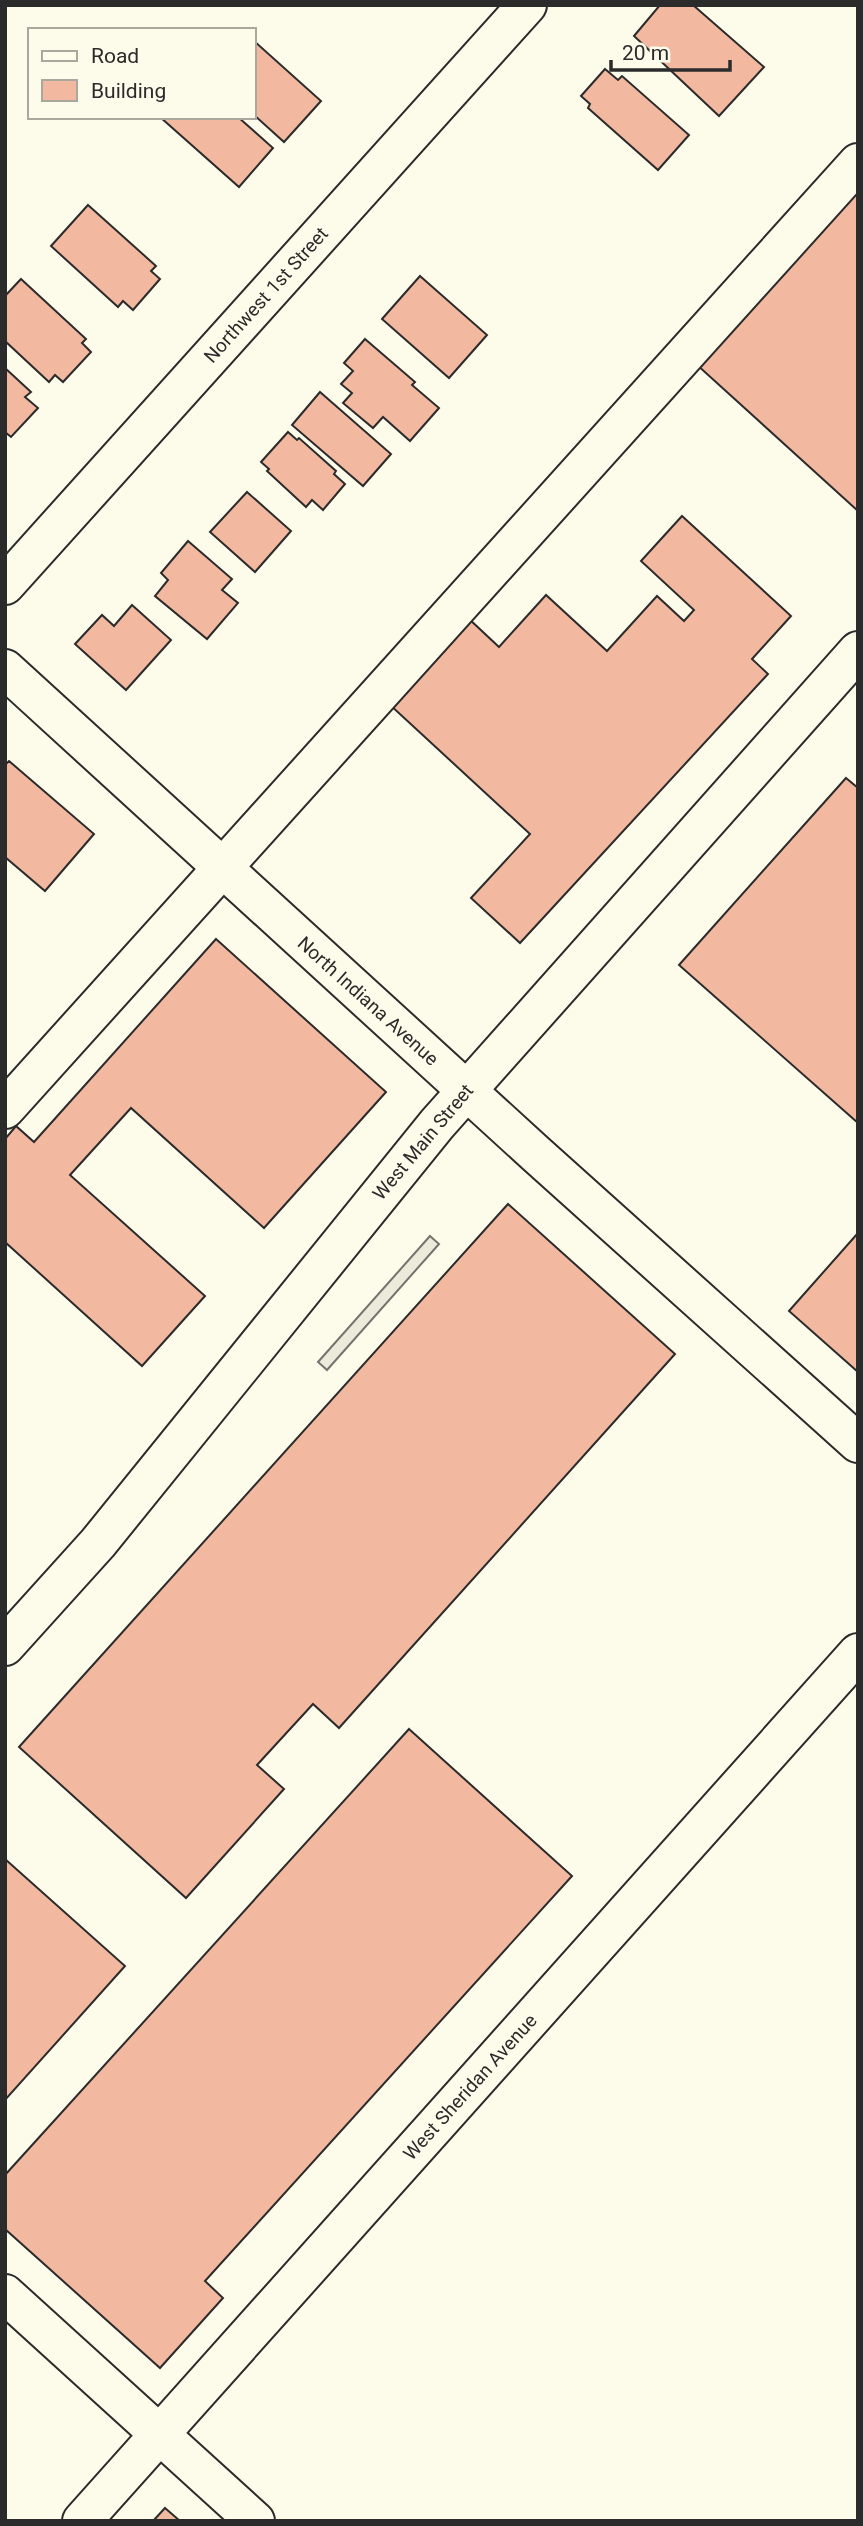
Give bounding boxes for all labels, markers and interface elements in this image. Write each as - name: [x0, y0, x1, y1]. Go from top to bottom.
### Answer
- legend: [28, 28, 256, 119]
- scale bar: [611, 28, 730, 72]
- text: 20 m: [622, 41, 669, 65]
- text: Road: [91, 44, 139, 68]
- text: Building: [91, 79, 166, 103]
- street label: Northwest 1st Street: [199, 222, 333, 368]
- street label: North Indiana Avenue: [293, 932, 443, 1070]
- street label: West Main Street: [368, 1079, 478, 1205]
- street label: West Sheridan Avenue: [398, 2009, 542, 2165]

